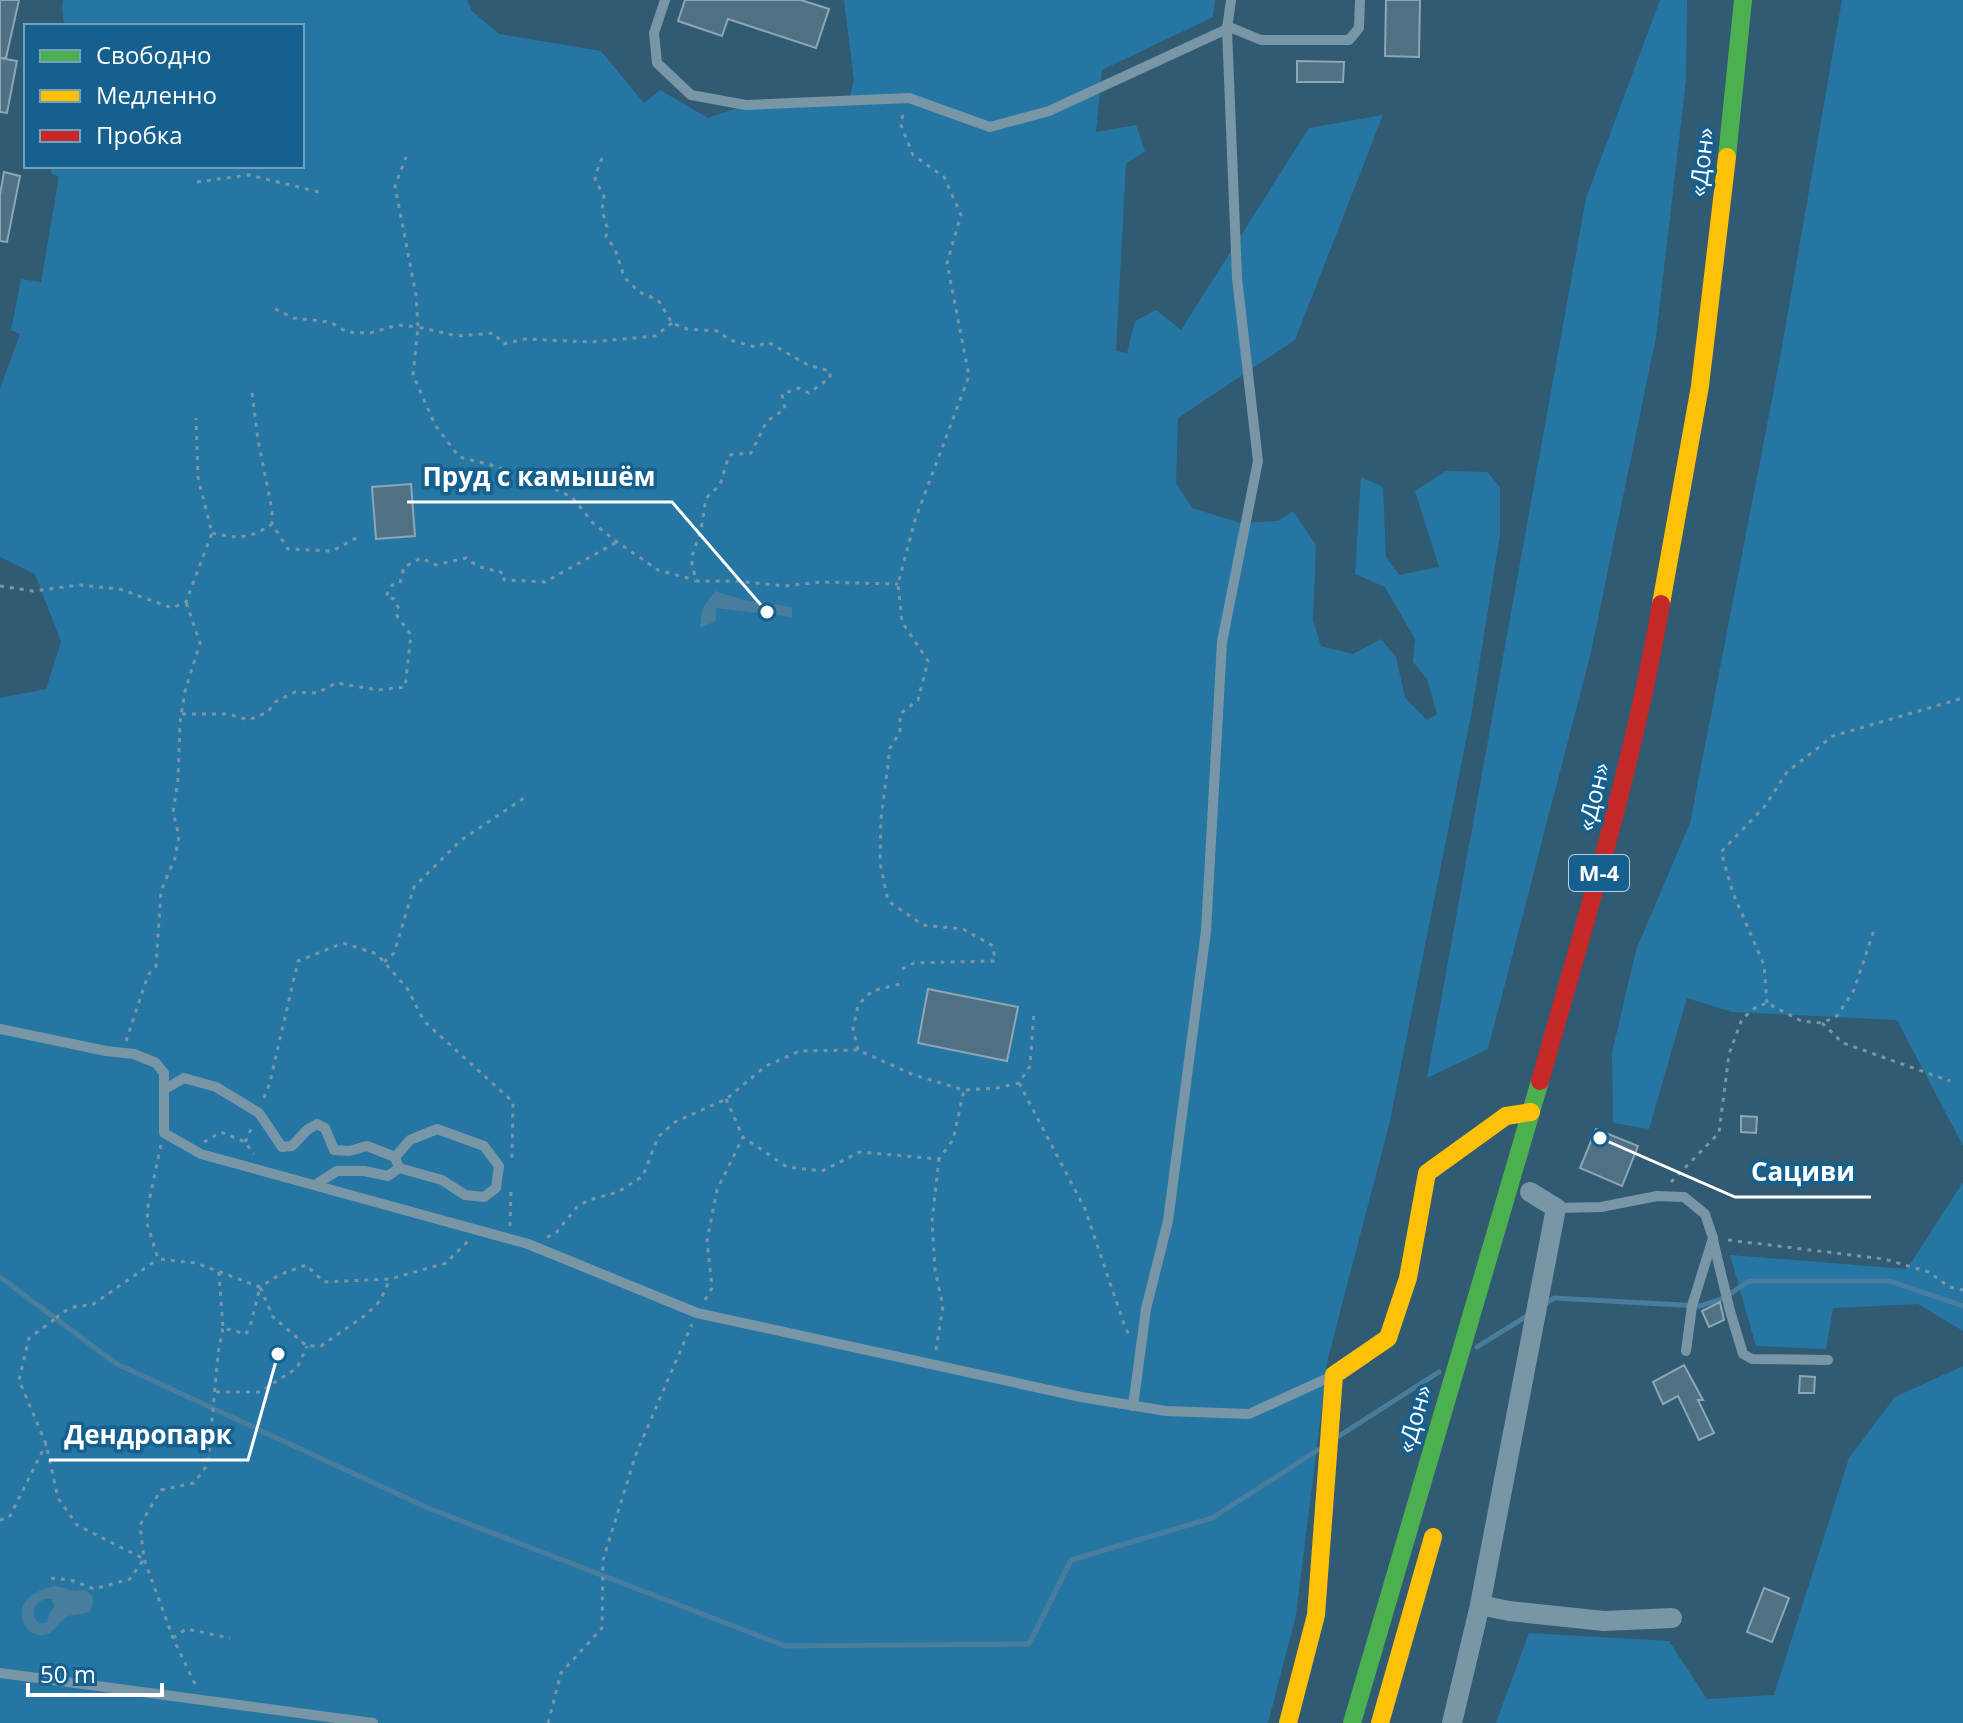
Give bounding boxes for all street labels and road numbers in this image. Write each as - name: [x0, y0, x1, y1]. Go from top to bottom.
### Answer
- street label: «Дон»: [1680, 125, 1721, 198]
- street label: «Дон»: [1568, 759, 1617, 835]
- road number: М-4: [1569, 855, 1629, 891]
- street label: «Дон»: [1388, 1380, 1439, 1457]

